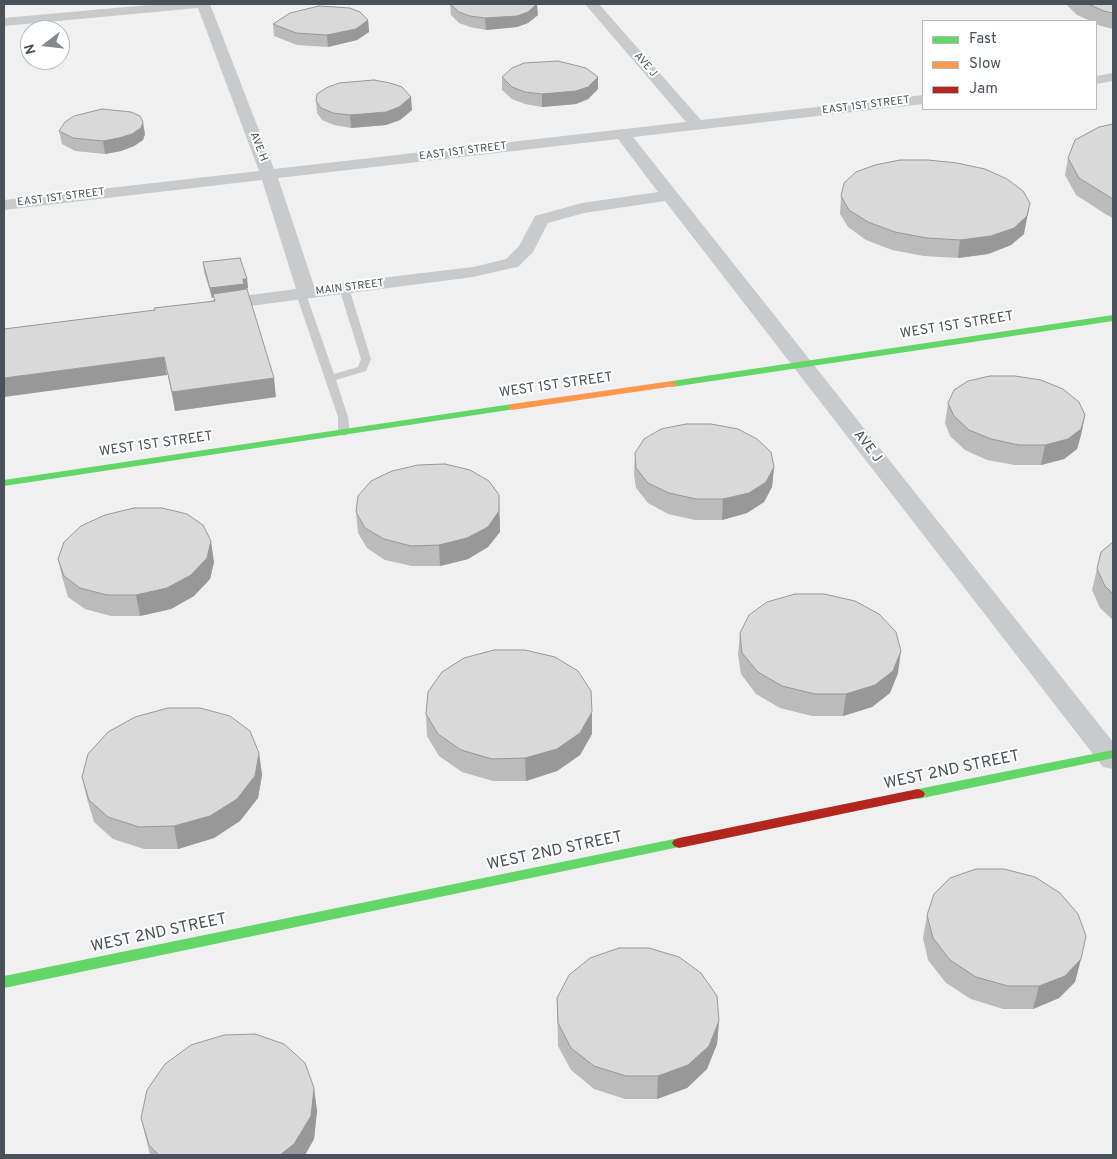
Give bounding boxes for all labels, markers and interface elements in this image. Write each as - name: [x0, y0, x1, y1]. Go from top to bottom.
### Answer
- north arrow: [20, 20, 70, 70]
- legend: [922, 20, 1097, 110]
- text: Fast: [969, 30, 997, 49]
- text: N: [22, 42, 41, 56]
- street label: AVE J: [631, 50, 659, 80]
- text: Slow: [969, 55, 1001, 74]
- text: Jam: [969, 80, 998, 99]
- street label: EAST 1ST STREET: [821, 94, 911, 118]
- street label: AVE H: [246, 130, 270, 164]
- street label: EAST 1ST STREET: [418, 140, 508, 164]
- street label: EAST 1ST STREET: [16, 186, 106, 210]
- street label: MAIN STREET: [315, 277, 385, 299]
- street label: WEST 1ST STREET: [899, 309, 1015, 343]
- street label: WEST 1ST STREET: [498, 370, 614, 402]
- street label: AVE J: [849, 427, 885, 467]
- street label: WEST 1ST STREET: [98, 429, 214, 461]
- street label: WEST 2ND STREET: [882, 747, 1022, 795]
- street label: WEST 2ND STREET: [485, 828, 625, 876]
- street label: WEST 2ND STREET: [89, 910, 229, 958]

